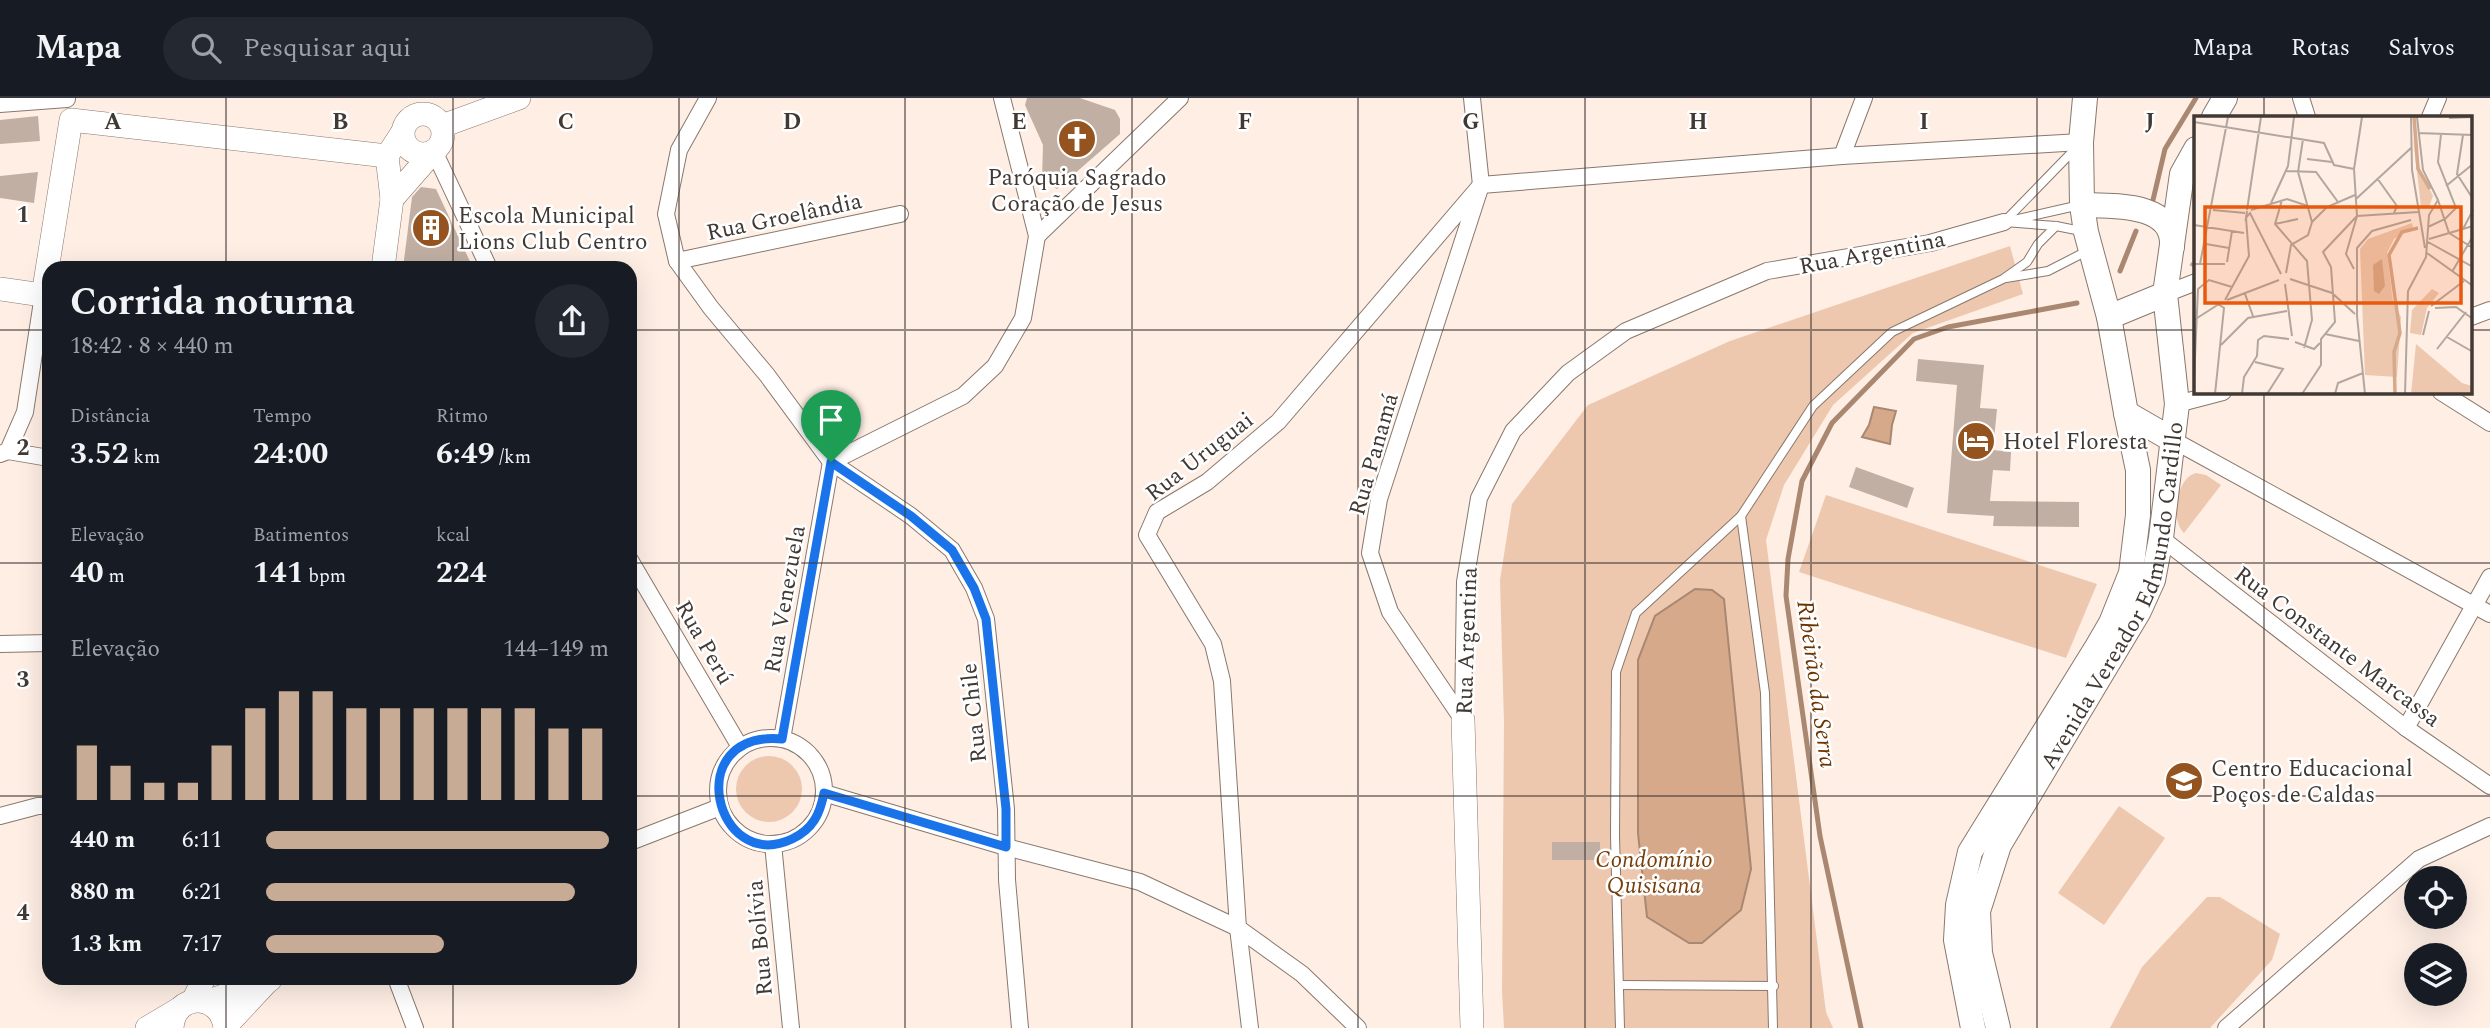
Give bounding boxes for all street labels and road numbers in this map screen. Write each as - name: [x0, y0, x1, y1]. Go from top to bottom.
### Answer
- street label: Rua Groelândia: [703, 184, 865, 251]
- street label: Rua Argentina: [1796, 222, 1948, 285]
- street label: Rua Panamá: [1340, 389, 1409, 520]
- street label: Rua Uruguai: [1138, 404, 1262, 511]
- street label: Avenida Vereador Edmundo Cardillo: [2032, 420, 2194, 777]
- street label: Rua Venezuela: [755, 522, 816, 676]
- street label: Rua Constante Marcassa: [2226, 558, 2448, 737]
- street label: Rua Argentina: [1447, 566, 1488, 716]
- street label: Rua Perú: [665, 594, 742, 692]
- street label: Rua Chile: [952, 661, 997, 764]
- street label: Rua Bolívia: [738, 878, 783, 997]

